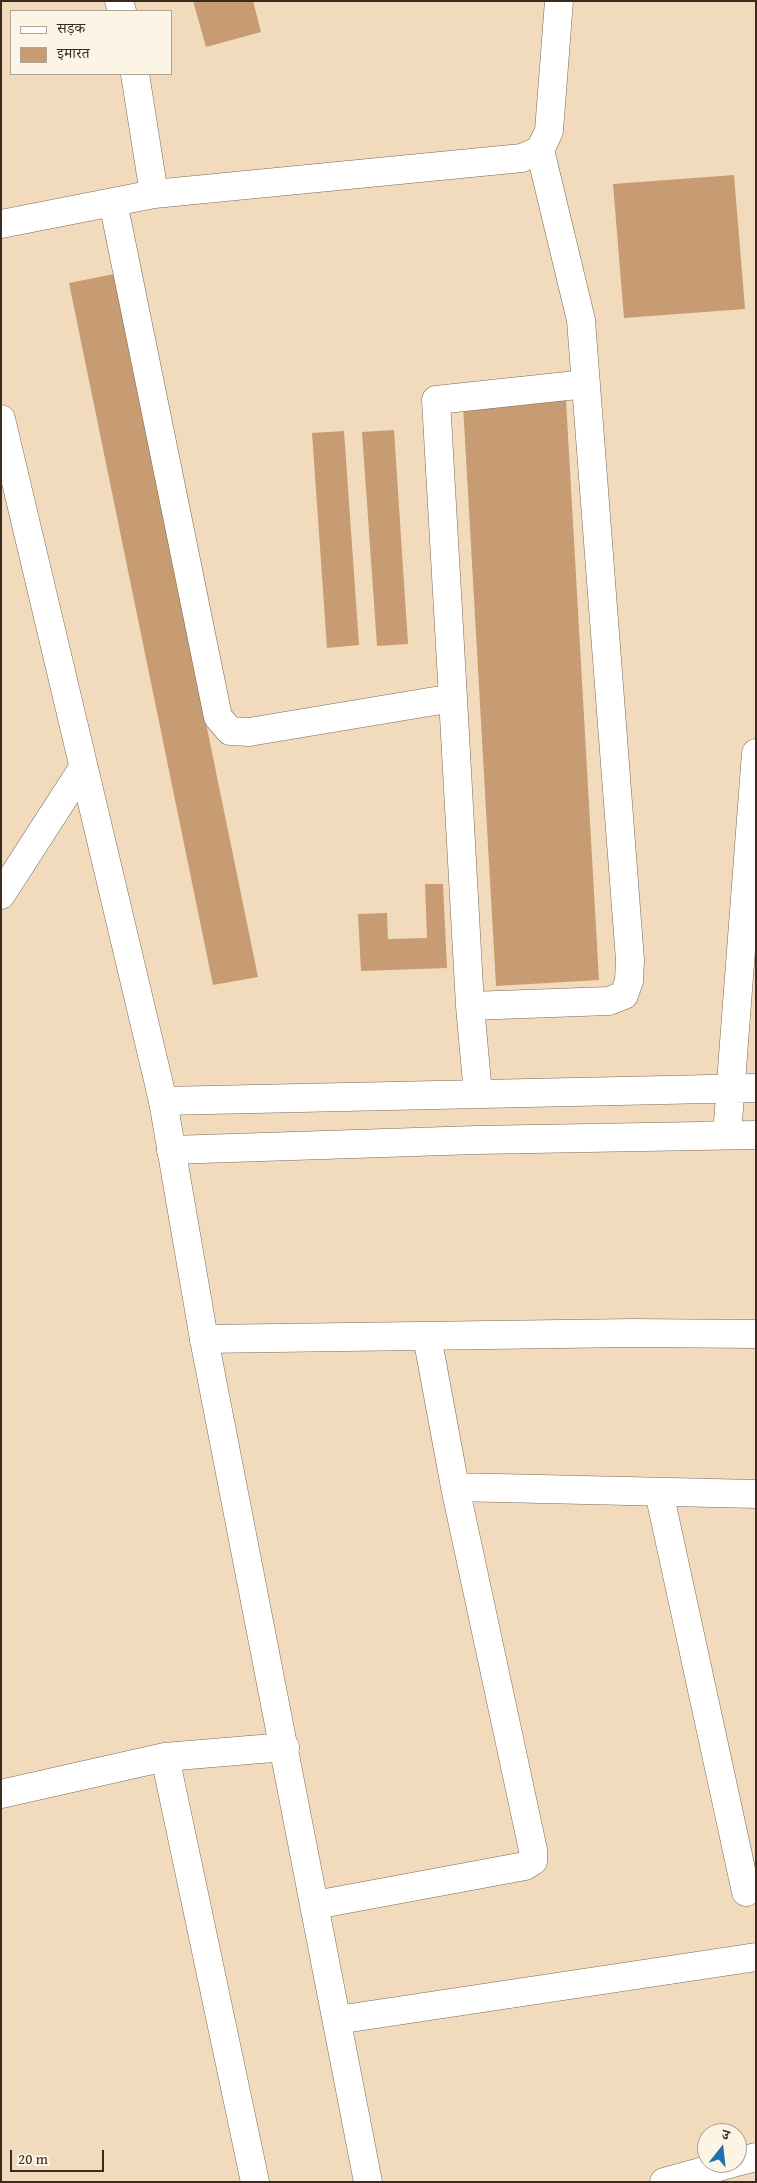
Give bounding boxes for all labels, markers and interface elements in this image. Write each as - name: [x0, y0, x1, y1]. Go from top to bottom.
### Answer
- legend: [10, 10, 172, 75]
- text: सड़क: [57, 17, 85, 38]
- text: इमारत: [57, 42, 90, 63]
- north arrow: [697, 2123, 747, 2173]
- text: उ: [720, 2124, 732, 2145]
- scale bar: [12, 2140, 106, 2172]
- text: 20 m: [18, 2148, 48, 2169]

